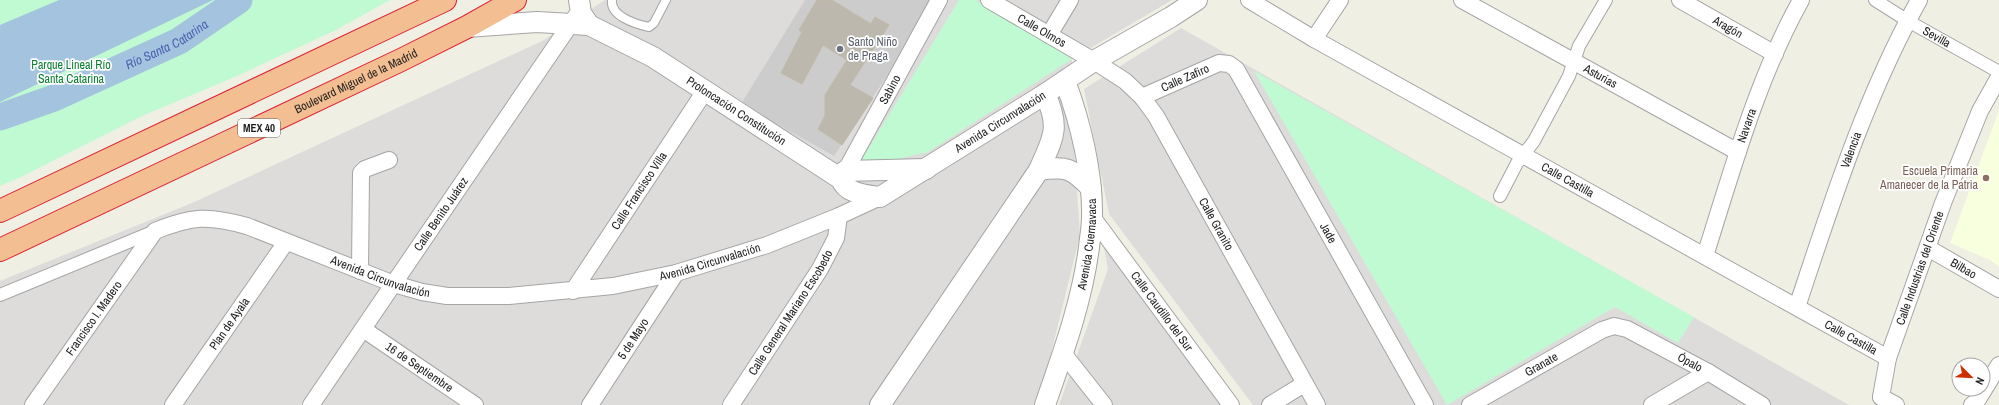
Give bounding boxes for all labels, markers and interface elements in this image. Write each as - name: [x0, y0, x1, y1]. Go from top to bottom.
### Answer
- street label: Calle Olmos: [1015, 10, 1069, 51]
- street label: Aragón: [1709, 12, 1746, 42]
- water label: Río Santa Catarina: [122, 15, 211, 73]
- street label: Sevilla: [1920, 23, 1954, 52]
- place label: Santo Niño de Praga: [848, 34, 897, 64]
- marker: Santo Niño de Praga: [835, 44, 845, 54]
- street label: Boulevard Miguel de la Madrid: [292, 45, 420, 117]
- park label: Parque Lineal Río Santa Catarina: [31, 57, 111, 87]
- street label: Calle Zafiro: [1158, 60, 1212, 96]
- street label: Asturias: [1580, 60, 1620, 92]
- street label: Sabino: [875, 72, 905, 107]
- street label: Proloncación Constitución: [683, 73, 789, 149]
- street label: Avenida Circunvalación: [951, 87, 1049, 157]
- street label: Navarra: [1733, 106, 1760, 145]
- road number: MEX 40: [238, 119, 280, 137]
- street label: Valencia: [1837, 129, 1865, 170]
- street label: Calle Francisco Villa: [608, 148, 671, 233]
- street label: Calle Castilla: [1538, 159, 1597, 201]
- place label: Escuela Primaria Amanecer de la Patria: [1879, 163, 1979, 193]
- marker: Escuela Primaria Amanecer de la Patria: [1981, 173, 1991, 183]
- street label: Calle Benito Juárez: [410, 174, 472, 254]
- street label: Calle Granito: [1195, 195, 1237, 253]
- street label: Avenida Cuernavaca: [1073, 198, 1100, 292]
- street label: Calle Industrias del Oriente: [1892, 209, 1948, 327]
- street label: Jade: [1316, 220, 1340, 246]
- street label: Avenida Circunvalación: [657, 240, 762, 284]
- street label: Calle General Mariano Escobedo: [745, 247, 836, 378]
- street label: Avenida Circunvalación: [327, 251, 431, 301]
- street label: Bilbao: [1947, 255, 1980, 282]
- street label: Calle Caudillo del Sur: [1127, 268, 1197, 355]
- street label: Francisco I. Madero: [62, 278, 126, 359]
- street label: Plan de Ayala: [206, 294, 253, 353]
- street label: 5 de Mayo: [614, 315, 652, 362]
- street label: Calle Castilla: [1822, 316, 1881, 359]
- street label: 16 de Septiembre: [382, 339, 456, 396]
- street label: Granate: [1522, 349, 1561, 380]
- street label: Ópalo: [1675, 349, 1705, 376]
- north arrow: [1951, 357, 1991, 397]
- text: N: [1972, 375, 1988, 387]

